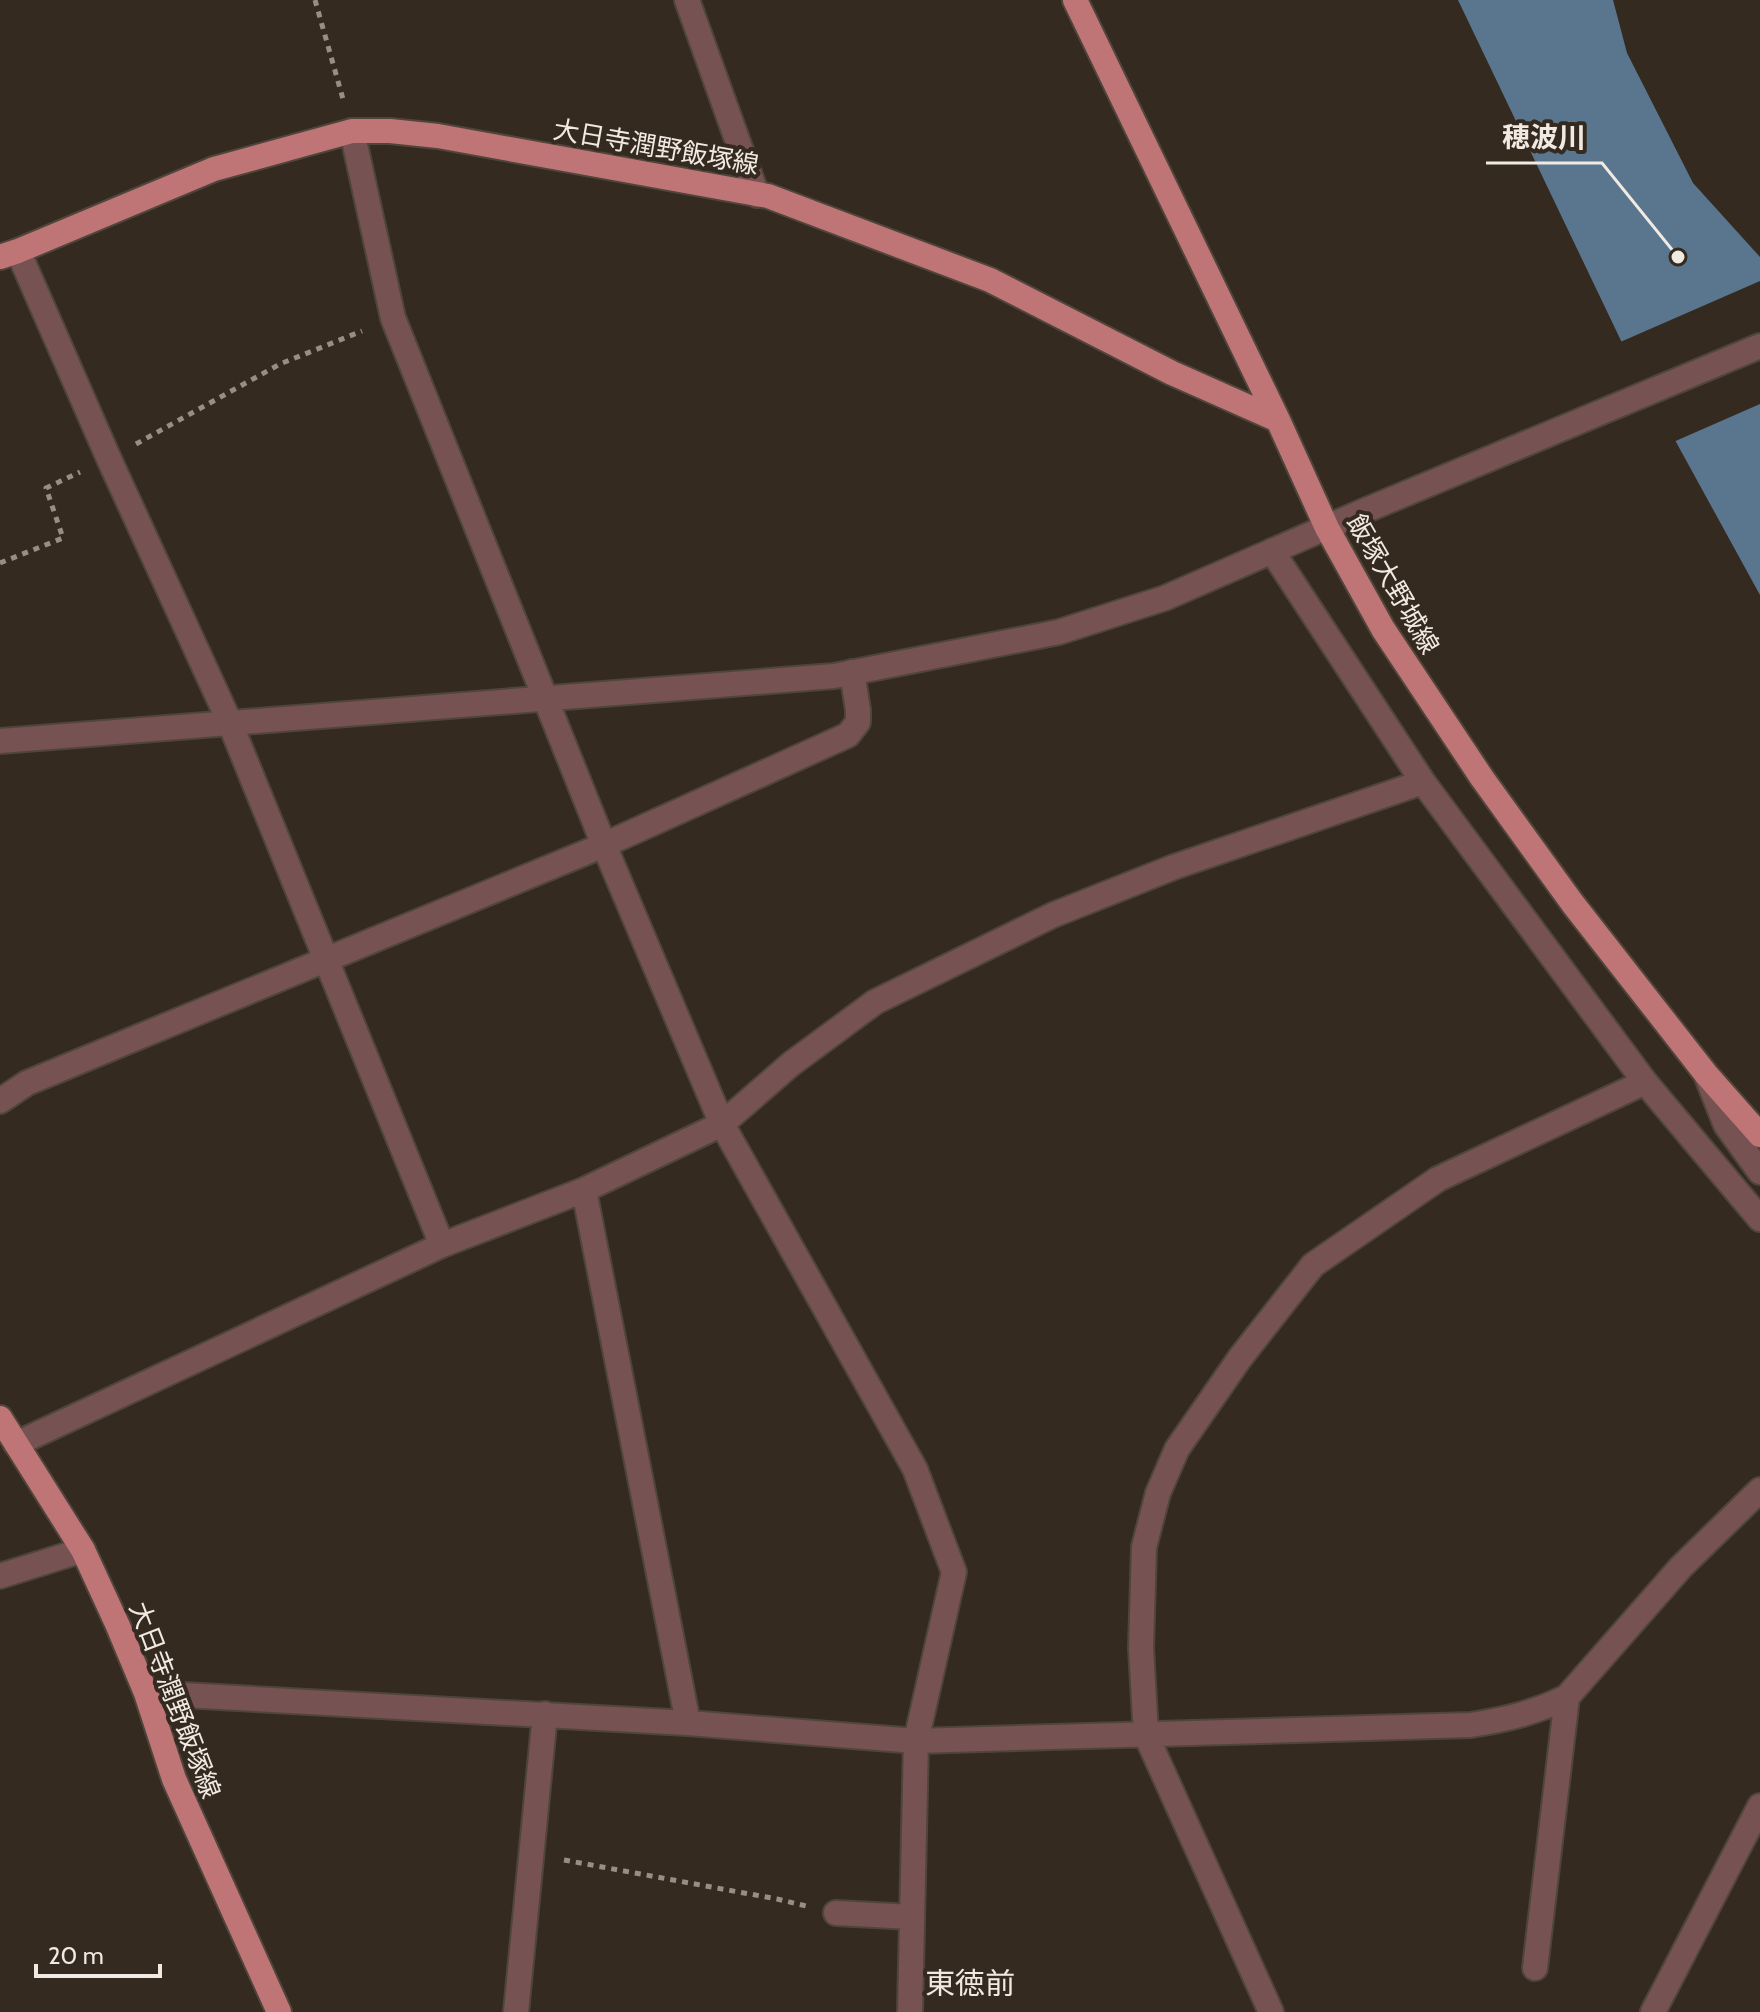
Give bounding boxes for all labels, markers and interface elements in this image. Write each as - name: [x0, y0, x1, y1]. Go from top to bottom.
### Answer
- callout: 穂波川: [1486, 111, 1602, 163]
- street label: 大日寺潤野飯塚線: [551, 113, 761, 181]
- text: 穂波川: [1502, 120, 1586, 154]
- street label: 飯塚大野城線: [1340, 508, 1446, 660]
- street label: 大日寺潤野飯塚線: [123, 1597, 227, 1803]
- scale bar: [36, 1928, 160, 1978]
- text: 20 m: [48, 1941, 104, 1970]
- district label: 東徳前: [925, 1965, 1015, 2002]

